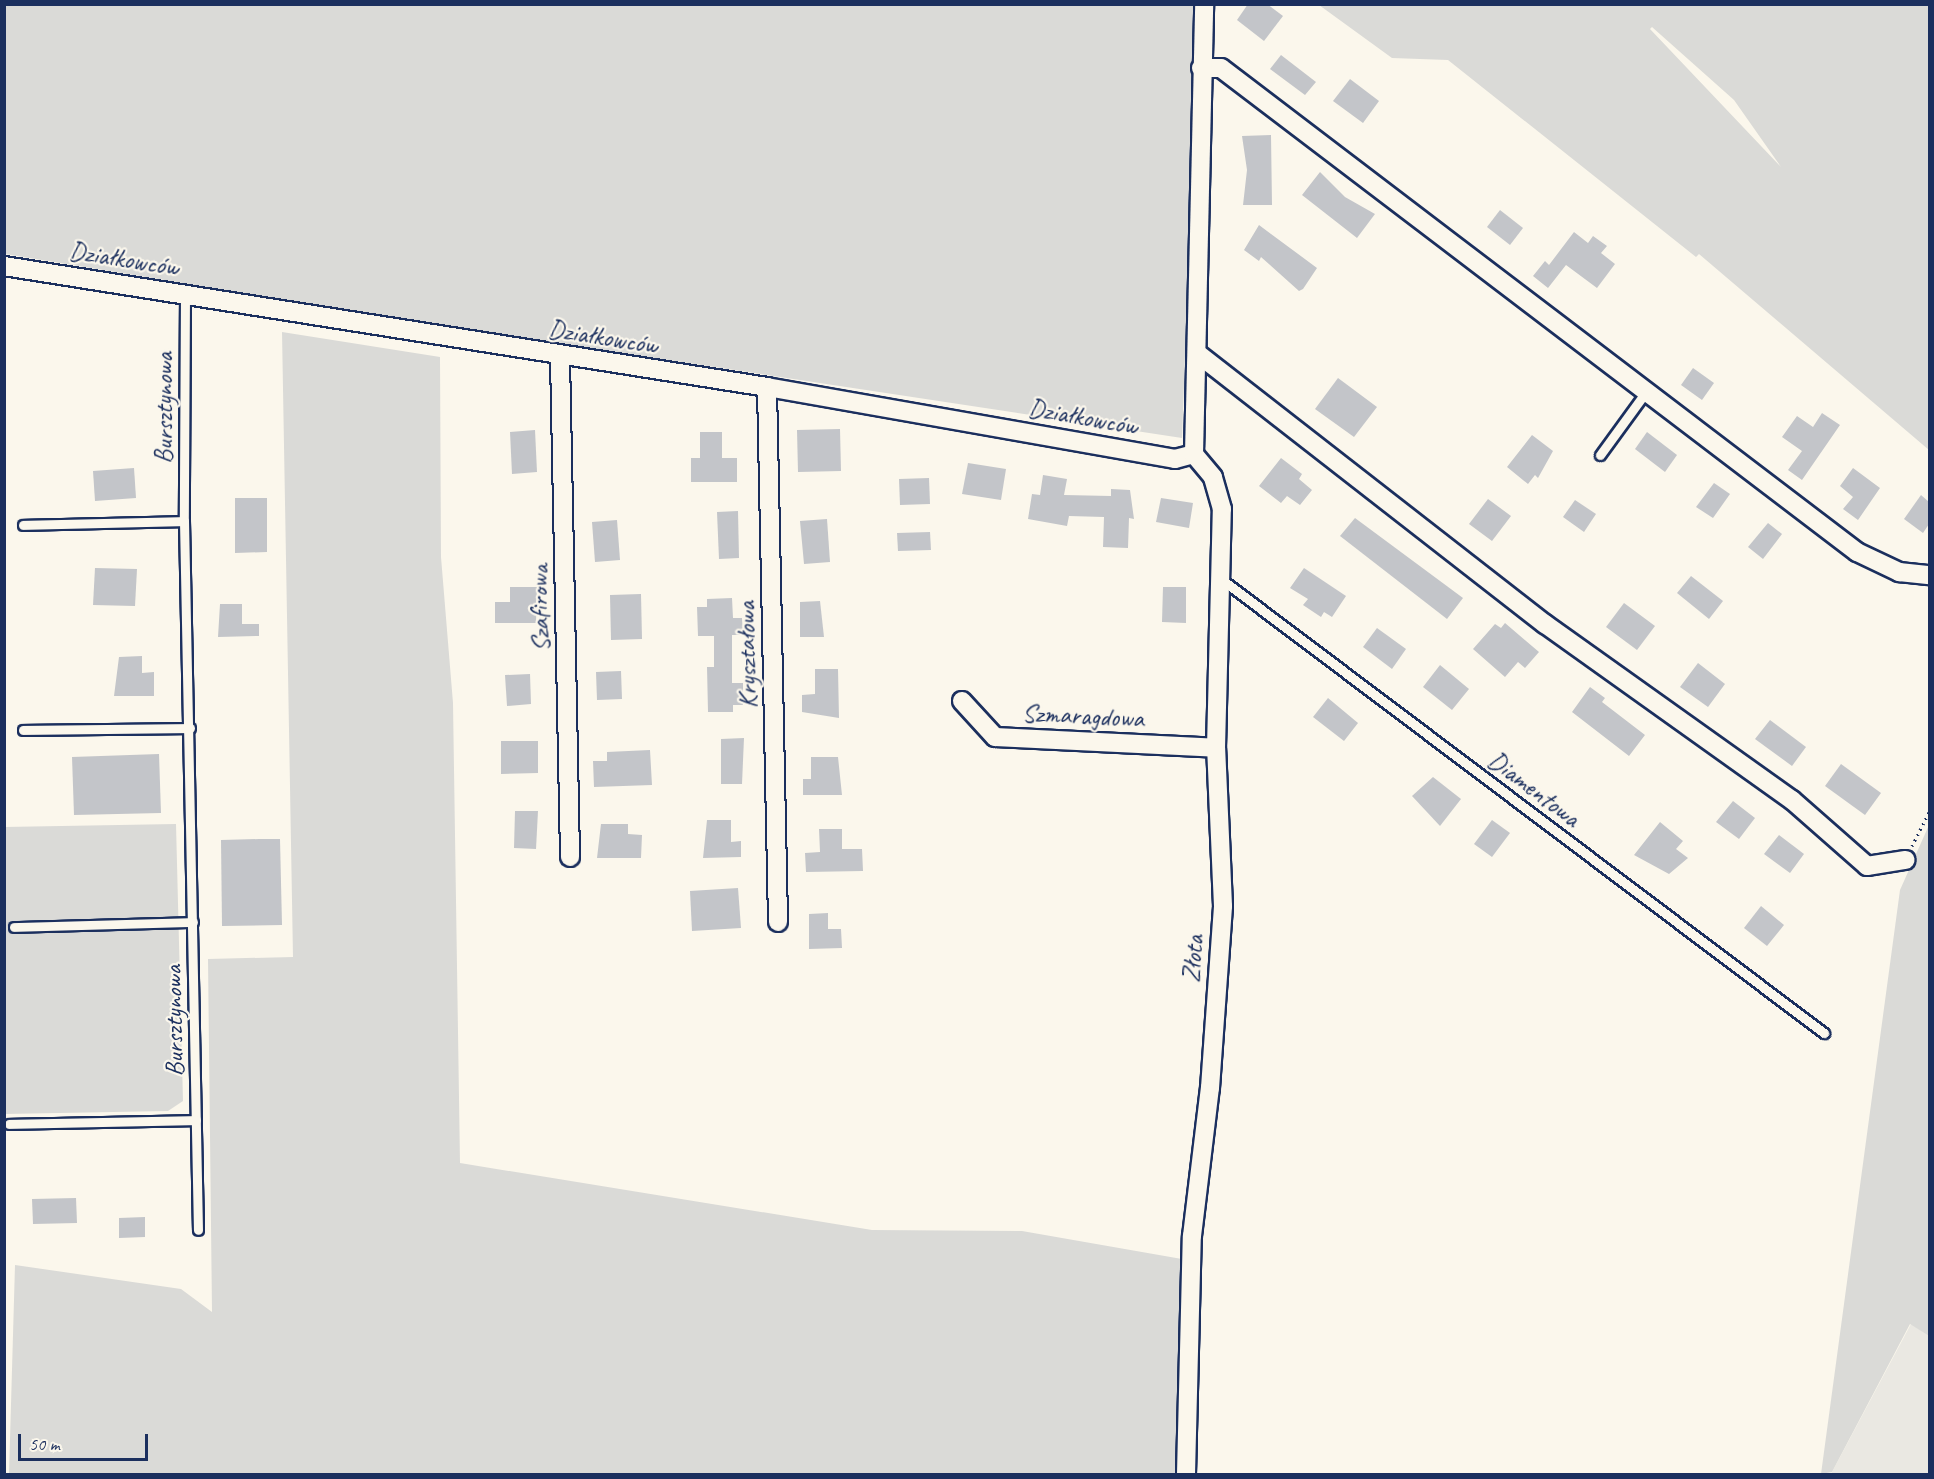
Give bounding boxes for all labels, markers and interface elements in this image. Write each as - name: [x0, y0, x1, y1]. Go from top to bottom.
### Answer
- street label: Działkowców: [67, 235, 181, 283]
- street label: Działkowców: [546, 313, 660, 361]
- street label: Bursztynowa: [148, 352, 180, 464]
- street label: Działkowców: [1026, 392, 1140, 442]
- street label: Szafirowa: [524, 564, 556, 652]
- street label: Kryształowa: [730, 601, 764, 709]
- street label: Szmaragdowa: [1021, 697, 1145, 735]
- street label: Diamentowa: [1482, 744, 1586, 834]
- street label: Złota: [1176, 934, 1210, 984]
- street label: Bursztynowa: [157, 965, 191, 1077]
- scale bar: [21, 1422, 152, 1460]
- text: 50 m: [29, 1433, 60, 1455]

